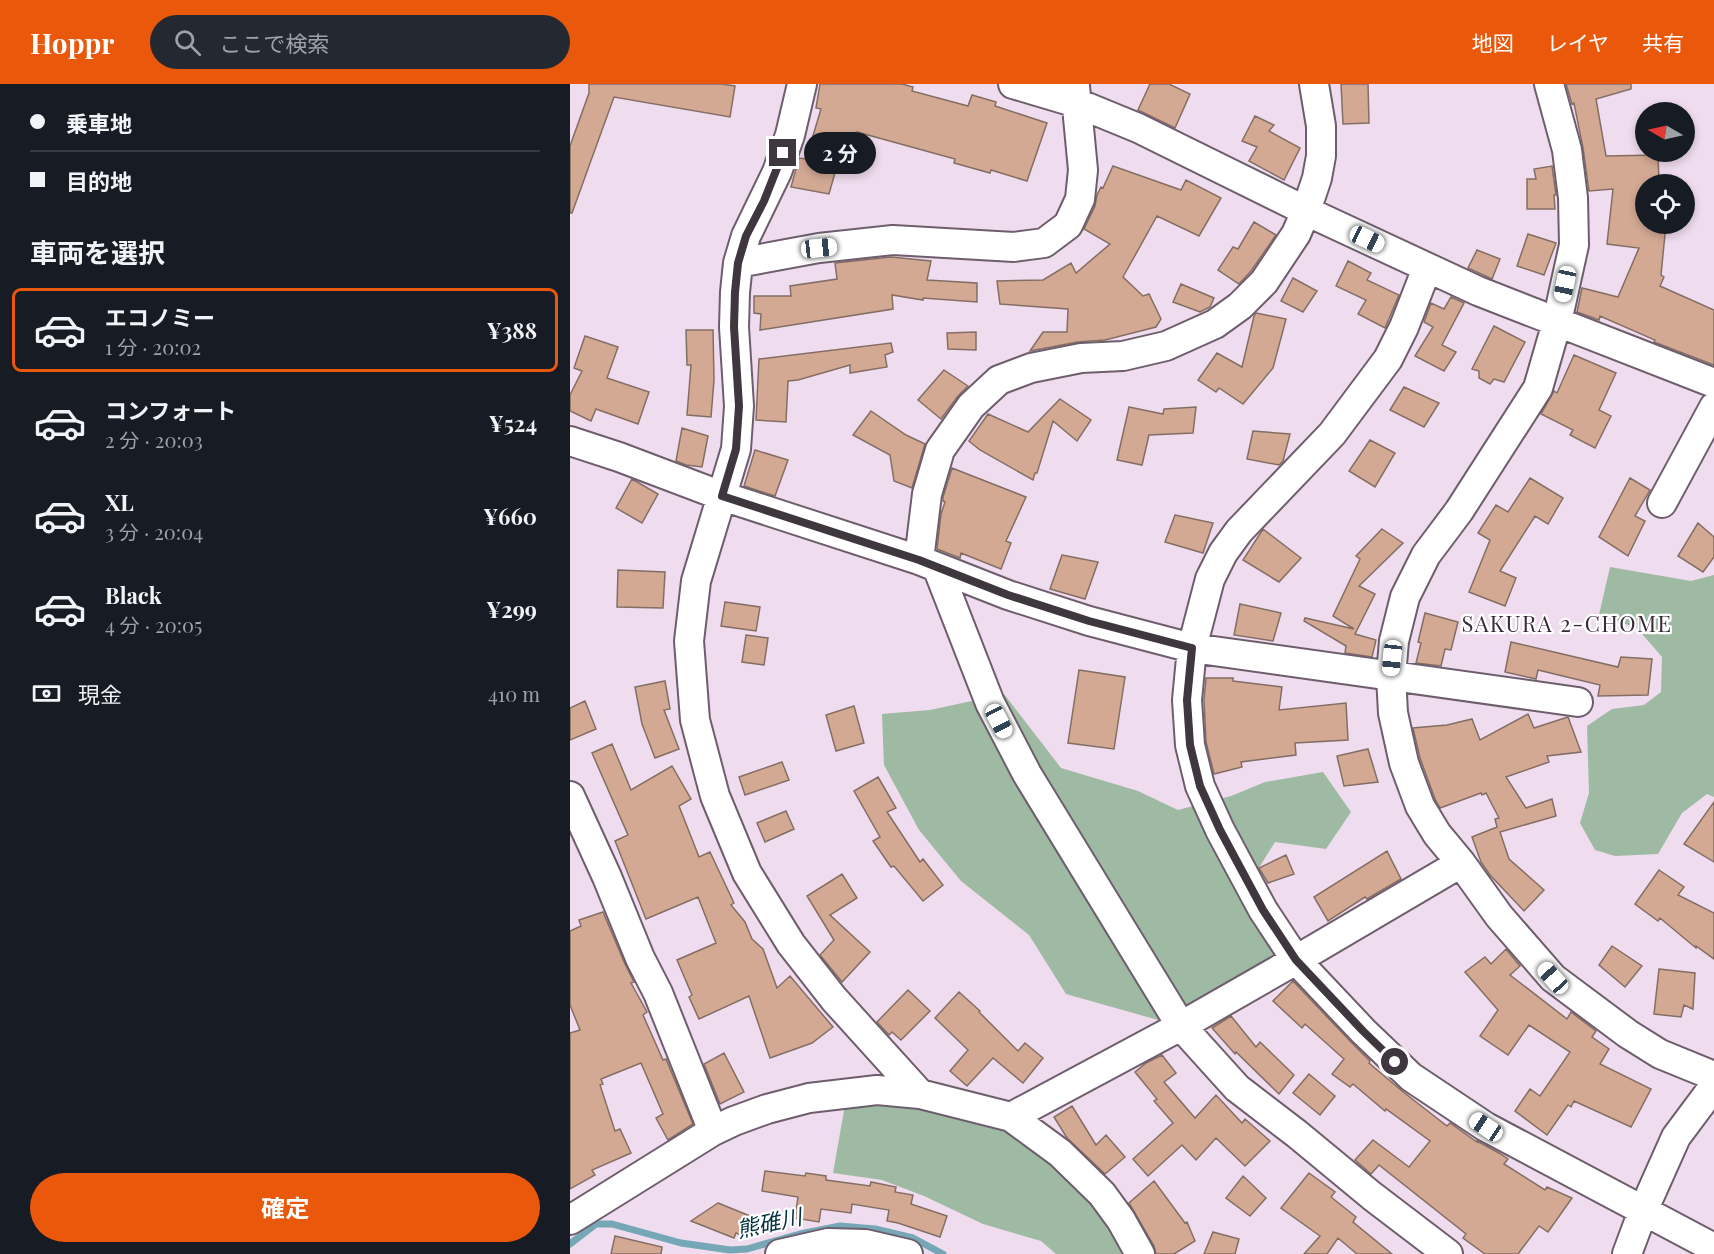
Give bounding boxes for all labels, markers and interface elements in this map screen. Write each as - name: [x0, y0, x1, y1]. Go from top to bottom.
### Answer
- search box: [150, 15, 570, 69]
- text: Hoppr: [30, 24, 114, 61]
- icon: search: [171, 26, 204, 59]
- text: ここで検索: [219, 28, 329, 58]
- text: 地図: [1472, 28, 1514, 56]
- text: レイヤ: [1547, 28, 1609, 56]
- text: 共有: [1642, 28, 1684, 56]
- north arrow: [1635, 102, 1695, 162]
- map controls: [1635, 102, 1695, 234]
- text: 乗車地: [66, 108, 132, 138]
- callout: 2 分: [804, 132, 876, 174]
- route end: [769, 139, 796, 166]
- text: 2 分: [823, 139, 857, 166]
- text: 目的地: [66, 166, 132, 196]
- button: locate: [1635, 174, 1695, 234]
- car: [1347, 223, 1387, 255]
- text: 車両を選択: [30, 234, 165, 270]
- car: [800, 237, 838, 259]
- car: [1552, 265, 1578, 303]
- text: エコノミー: [105, 302, 215, 332]
- icon: car: [33, 303, 87, 357]
- text: ¥388: [487, 315, 537, 345]
- text: 1 分 · 20:02: [105, 333, 201, 360]
- text: コンフォート: [105, 395, 236, 425]
- icon: car: [33, 396, 87, 450]
- text: ¥524: [489, 408, 537, 438]
- text: 2 分 · 20:03: [105, 426, 203, 453]
- text: XL: [105, 487, 134, 517]
- icon: car: [33, 489, 87, 543]
- text: ¥660: [483, 501, 537, 531]
- text: 3 分 · 20:04: [105, 518, 203, 545]
- text: Black: [105, 580, 162, 610]
- icon: car: [33, 582, 87, 636]
- text: ¥299: [486, 594, 537, 624]
- district label: SAKURA 2-CHOME: [1461, 608, 1673, 638]
- text: 4 分 · 20:05: [105, 611, 202, 638]
- car: [1381, 639, 1403, 677]
- icon: cash: [30, 677, 63, 710]
- text: 現金: [78, 679, 122, 709]
- text: 410 m: [488, 680, 540, 707]
- car: [983, 701, 1015, 741]
- car: [1534, 959, 1572, 997]
- route start: [1381, 1048, 1408, 1075]
- car: [1466, 1109, 1506, 1145]
- button: 確定: [30, 1173, 540, 1242]
- water label: 熊碓川: [733, 1200, 806, 1244]

